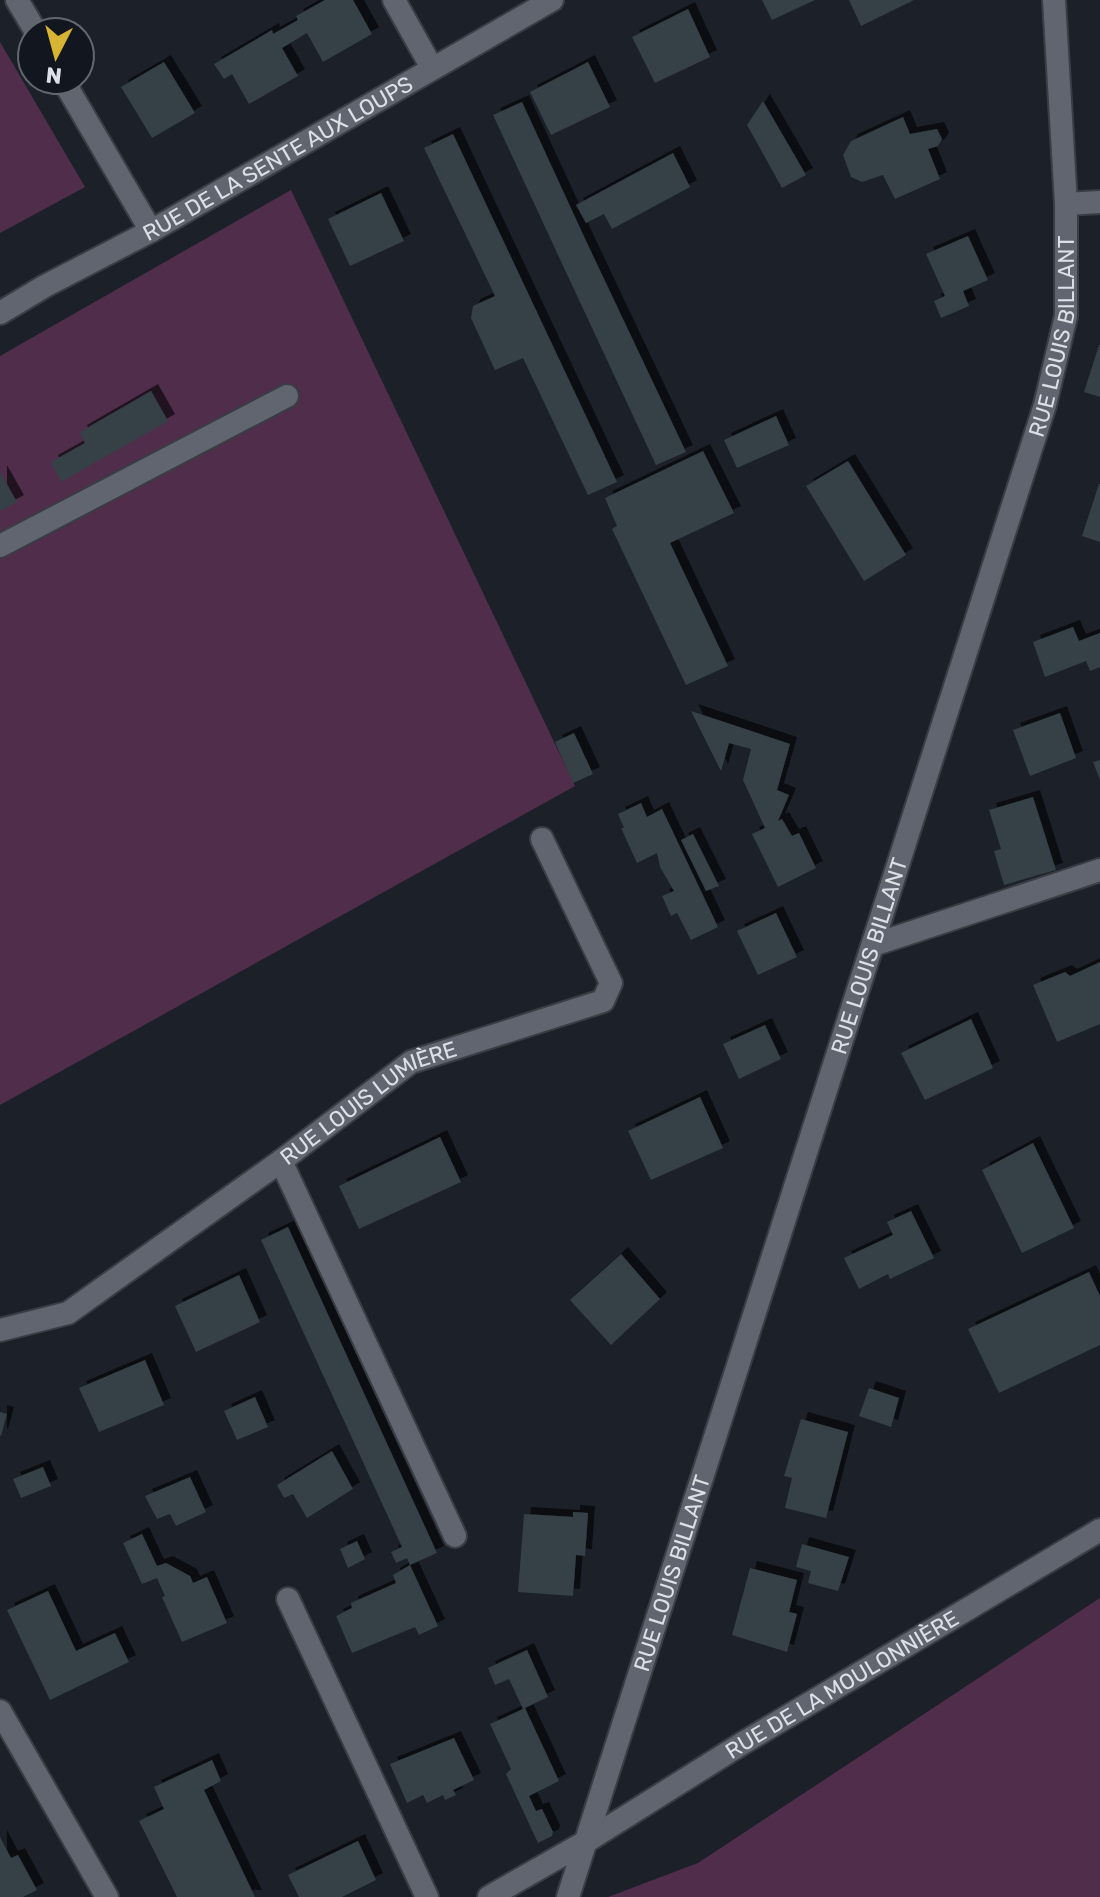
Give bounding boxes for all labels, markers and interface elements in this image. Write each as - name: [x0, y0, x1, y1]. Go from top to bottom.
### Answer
- north arrow: [16, 16, 96, 96]
- text: N: [45, 61, 63, 90]
- street label: RUE DE LA SENTE AUX LOUPS: [138, 70, 418, 247]
- street label: RUE LOUIS BILLANT: [1023, 235, 1081, 440]
- street label: RUE LOUIS BILLANT: [825, 854, 913, 1058]
- street label: RUE LOUIS LUMIÈRE: [275, 1035, 460, 1171]
- street label: RUE LOUIS BILLANT: [628, 1472, 716, 1675]
- street label: RUE DE LA MOULONNIÈRE: [720, 1605, 964, 1765]

